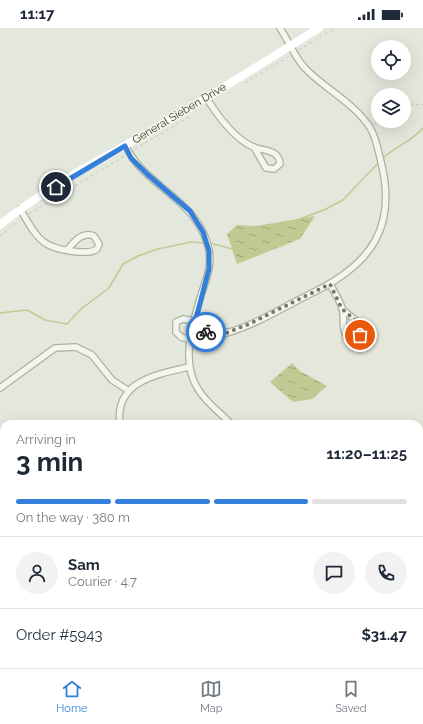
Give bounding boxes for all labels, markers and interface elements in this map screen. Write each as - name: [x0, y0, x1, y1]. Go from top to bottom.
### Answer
- text: 11:17: [20, 5, 54, 23]
- map controls: [371, 40, 411, 128]
- button: locate: [371, 40, 411, 80]
- street label: General Sieben Drive: [130, 80, 229, 146]
- button: layers: [371, 88, 411, 128]
- pin: [39, 170, 73, 204]
- icon: home: [45, 176, 67, 198]
- courier: [186, 312, 226, 352]
- pin: [343, 318, 377, 352]
- icon: bike: [195, 321, 217, 343]
- icon: bag: [349, 324, 371, 346]
- text: Arriving in: [16, 432, 76, 447]
- text: 11:20–11:25: [326, 445, 407, 463]
- text: 3 min: [16, 447, 83, 477]
- text: On the way · 380 m: [16, 510, 130, 525]
- button: person: [16, 552, 58, 594]
- button: chat: [313, 552, 355, 594]
- button: phone: [365, 552, 407, 594]
- text: Sam: [68, 556, 100, 574]
- text: Courier · 4.7: [68, 574, 137, 589]
- text: Order #5943: [16, 626, 103, 644]
- text: $31.47: [361, 626, 407, 644]
- tab: Home: [56, 678, 87, 715]
- tab: Map: [200, 678, 223, 715]
- tab: Saved: [335, 678, 367, 715]

